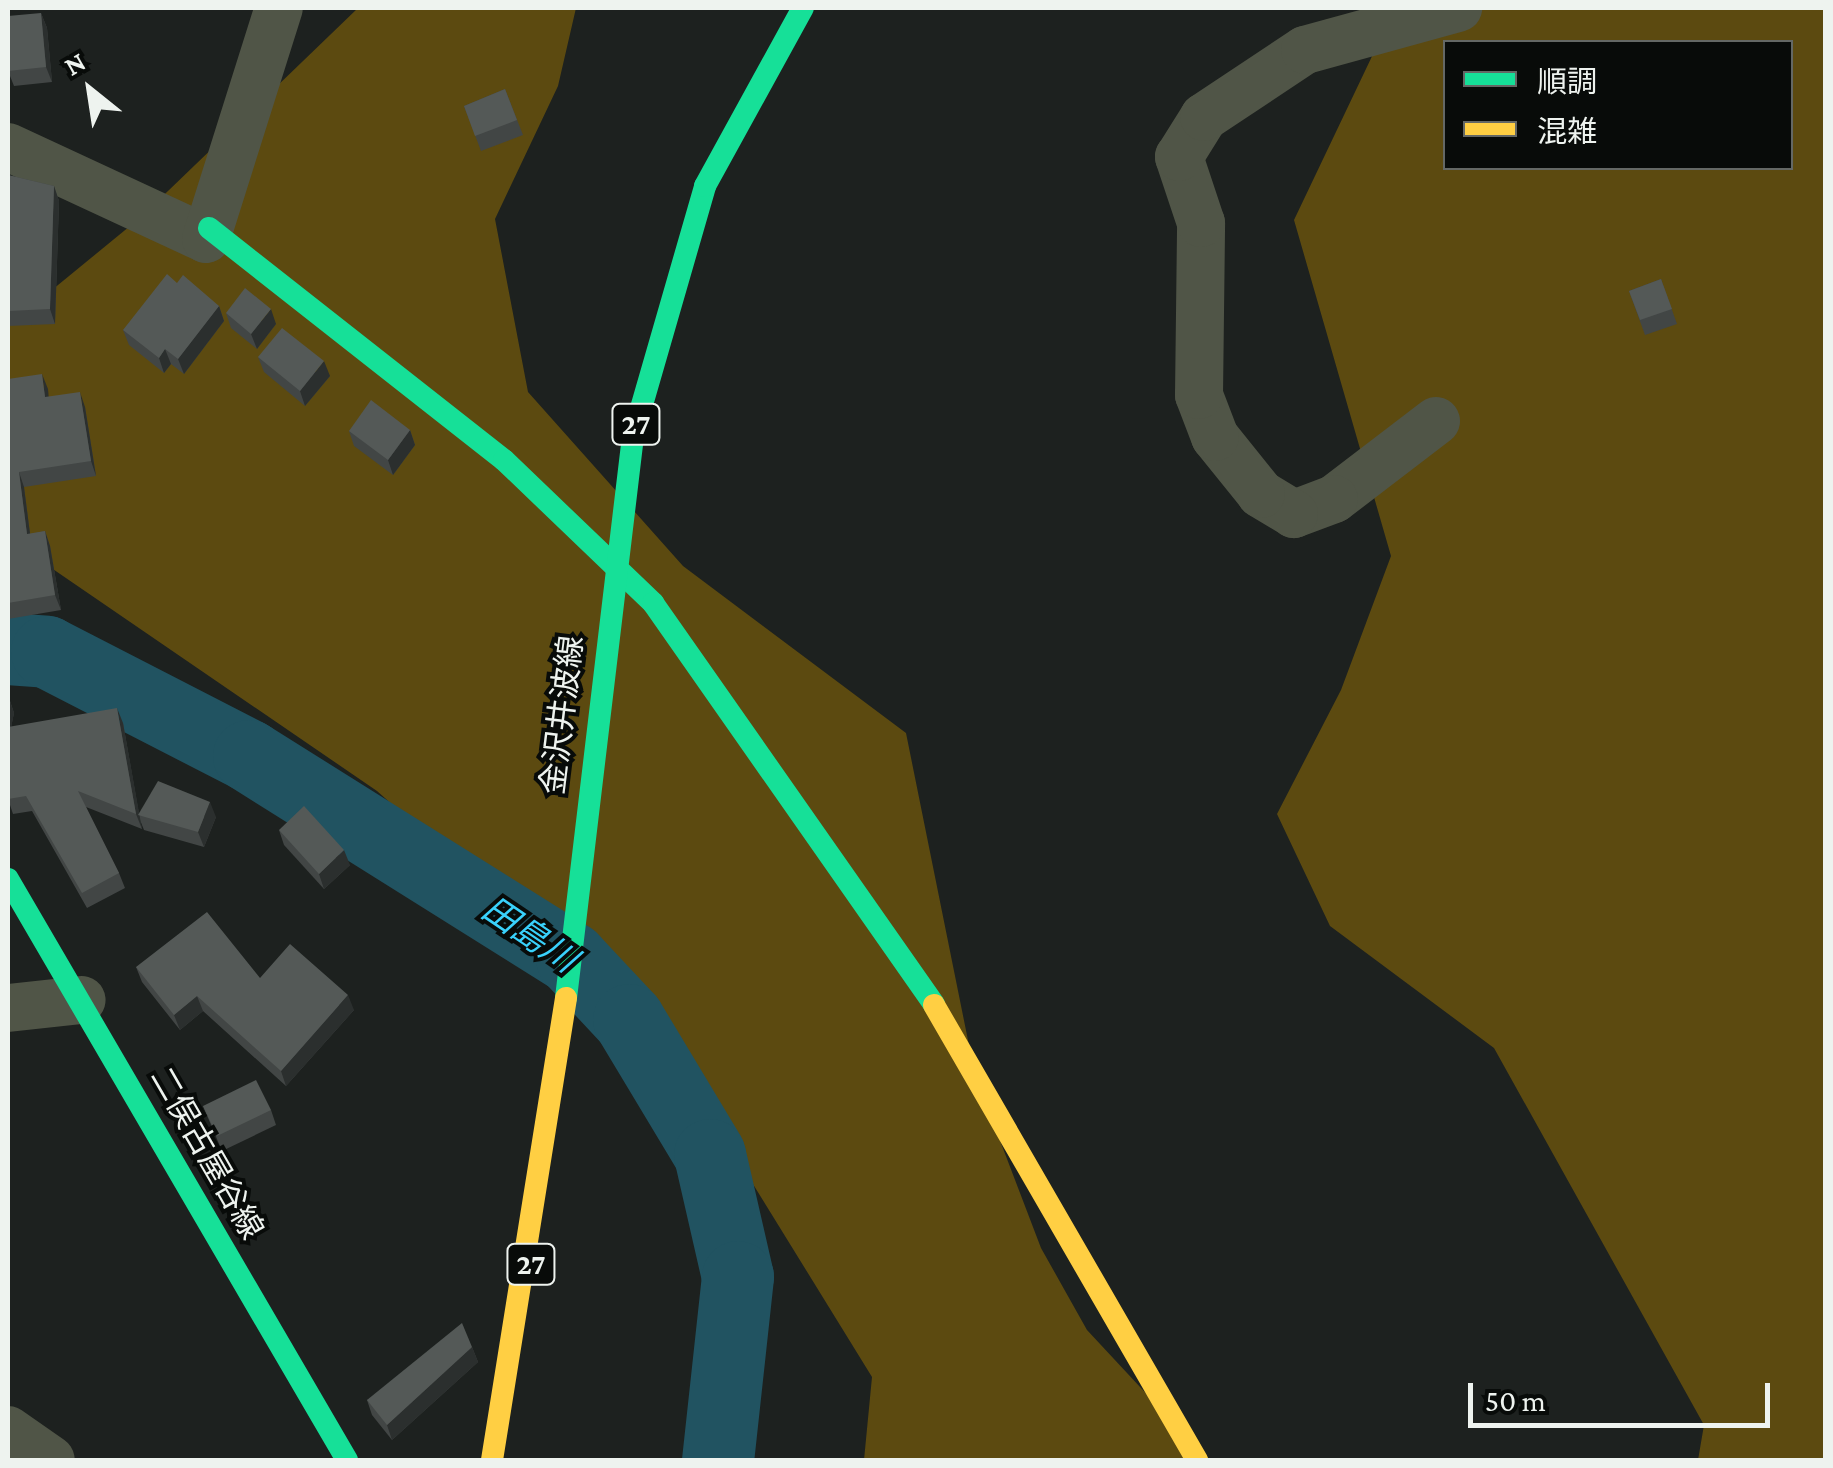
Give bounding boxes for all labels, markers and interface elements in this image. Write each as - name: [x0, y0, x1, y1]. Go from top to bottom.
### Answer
- north arrow: [40, 40, 140, 140]
- legend: [1443, 40, 1793, 170]
- text: N: [59, 45, 91, 82]
- text: 順調: [1537, 65, 1597, 98]
- text: 混雑: [1537, 115, 1597, 148]
- road number: 27: [611, 399, 661, 449]
- street label: 金沢井波線: [533, 633, 591, 797]
- water label: 田島川: [474, 888, 584, 982]
- street label: 二俣古屋谷線: [142, 1060, 272, 1246]
- road number: 27: [506, 1239, 556, 1289]
- scale bar: [1473, 1363, 1776, 1425]
- text: 50 m: [1485, 1384, 1546, 1417]

